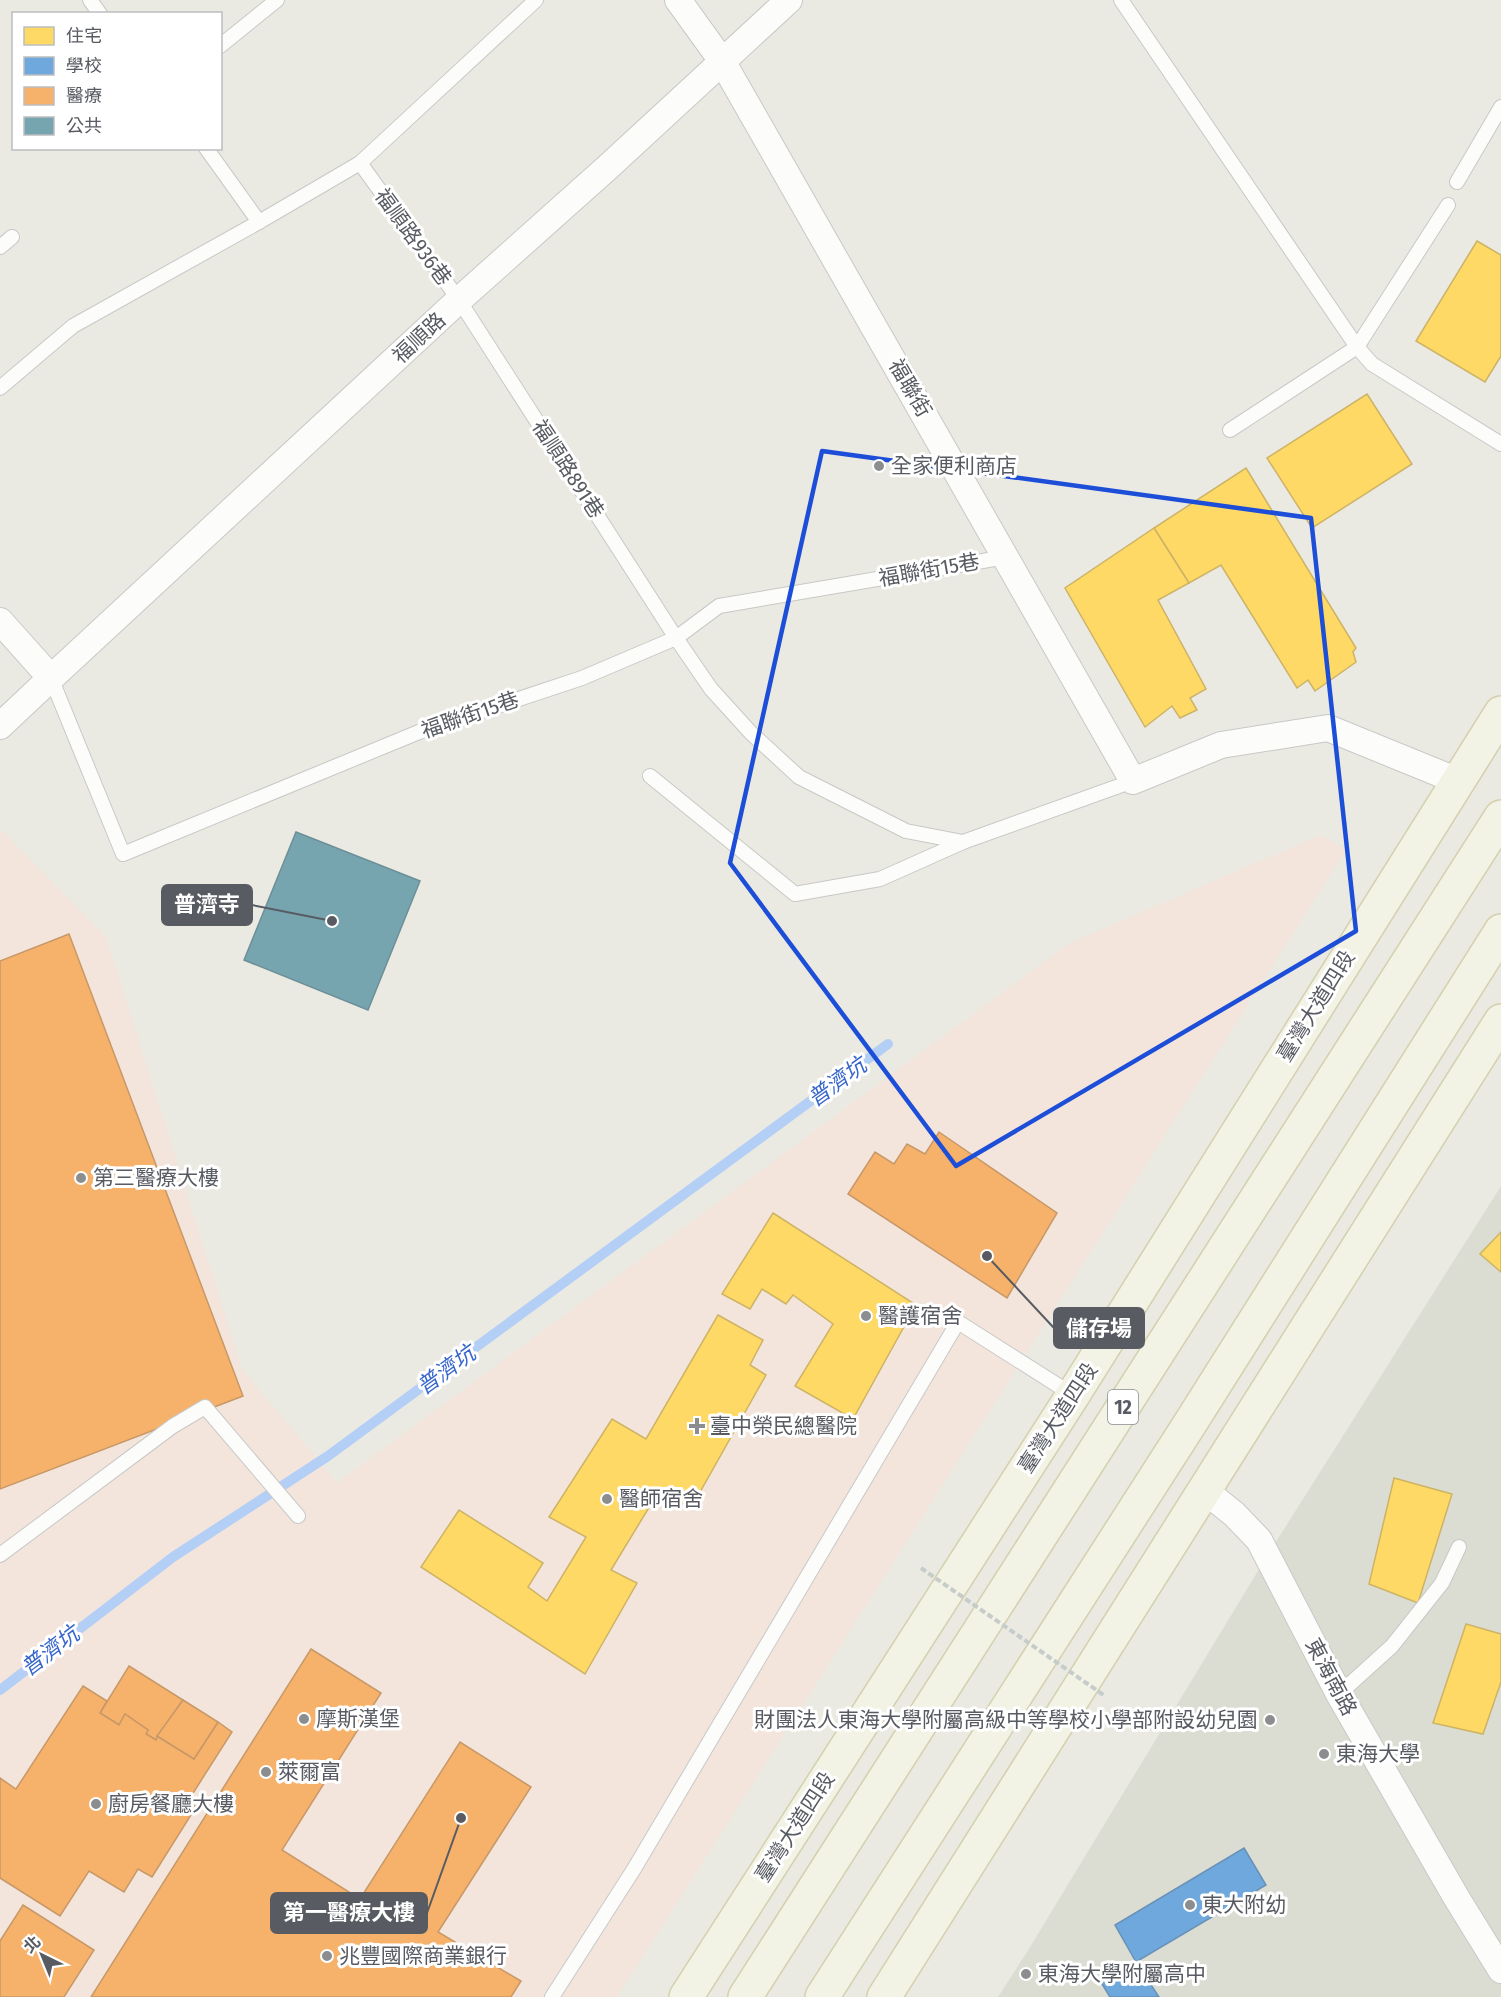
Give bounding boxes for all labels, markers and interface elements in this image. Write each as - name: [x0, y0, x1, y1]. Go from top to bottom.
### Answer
- legend: [12, 12, 222, 150]
- text: 住宅: [66, 25, 102, 47]
- text: 學校: [66, 55, 102, 77]
- text: 醫療: [66, 85, 102, 107]
- text: 公共: [66, 115, 102, 137]
- street label: 福順路936巷: [369, 183, 457, 291]
- street label: 福順路: [387, 307, 451, 369]
- street label: 福聯街: [883, 354, 937, 422]
- street label: 福順路891巷: [527, 415, 609, 523]
- place label: 全家便利商店: [891, 453, 1017, 479]
- marker: 全家便利商店: [872, 459, 886, 473]
- street label: 福聯街15巷: [877, 548, 981, 592]
- street label: 福聯街15巷: [418, 686, 522, 744]
- callout: 普濟寺: [162, 885, 252, 925]
- text: 普濟寺: [174, 891, 240, 918]
- street label: 臺灣大道四段: [1272, 946, 1360, 1066]
- water label: 普濟坑: [802, 1050, 874, 1112]
- place label: 第三醫療大樓: [93, 1165, 219, 1191]
- marker: 第三醫療大樓: [74, 1171, 88, 1185]
- place label: 醫護宿舍: [878, 1303, 962, 1329]
- callout: 儲存場: [1054, 1308, 1144, 1348]
- marker: 醫護宿舍: [859, 1309, 873, 1323]
- text: 儲存場: [1066, 1315, 1132, 1342]
- water label: 普濟坑: [411, 1338, 483, 1400]
- street label: 臺灣大道四段: [1013, 1358, 1103, 1478]
- road number: 12: [1108, 1390, 1138, 1424]
- place label: 臺中榮民總醫院: [710, 1413, 857, 1439]
- marker: 臺中榮民總醫院: [688, 1417, 706, 1435]
- place label: 醫師宿舍: [619, 1486, 703, 1512]
- marker: 醫師宿舍: [600, 1492, 614, 1506]
- water label: 普濟坑: [16, 1619, 87, 1682]
- street label: 東海南路: [1300, 1634, 1362, 1720]
- place label: 摩斯漢堡: [316, 1706, 400, 1732]
- place label: 財團法人東海大學附屬高級中等學校小學部附設幼兒園: [754, 1707, 1258, 1733]
- marker: 摩斯漢堡: [297, 1712, 311, 1726]
- marker: 財團法人東海大學附屬高級中等學校小學部附設幼兒園: [1263, 1713, 1277, 1727]
- place label: 東海大學: [1336, 1741, 1420, 1767]
- marker: 東海大學: [1317, 1747, 1331, 1761]
- place label: 萊爾富: [278, 1759, 341, 1785]
- marker: 萊爾富: [259, 1765, 273, 1779]
- street label: 臺灣大道四段: [750, 1767, 840, 1887]
- place label: 廚房餐廳大樓: [108, 1791, 234, 1817]
- marker: 廚房餐廳大樓: [89, 1797, 103, 1811]
- place label: 東大附幼: [1202, 1892, 1286, 1918]
- callout: 第一醫療大樓: [271, 1893, 427, 1933]
- marker: 東大附幼: [1183, 1898, 1197, 1912]
- text: 第一醫療大樓: [283, 1899, 415, 1926]
- north arrow: [12, 1925, 72, 1985]
- text: 北: [20, 1932, 44, 1957]
- place label: 兆豐國際商業銀行: [339, 1943, 507, 1969]
- marker: 兆豐國際商業銀行: [320, 1949, 334, 1963]
- place label: 東海大學附屬高中: [1038, 1961, 1206, 1987]
- marker: 東海大學附屬高中: [1019, 1967, 1033, 1981]

